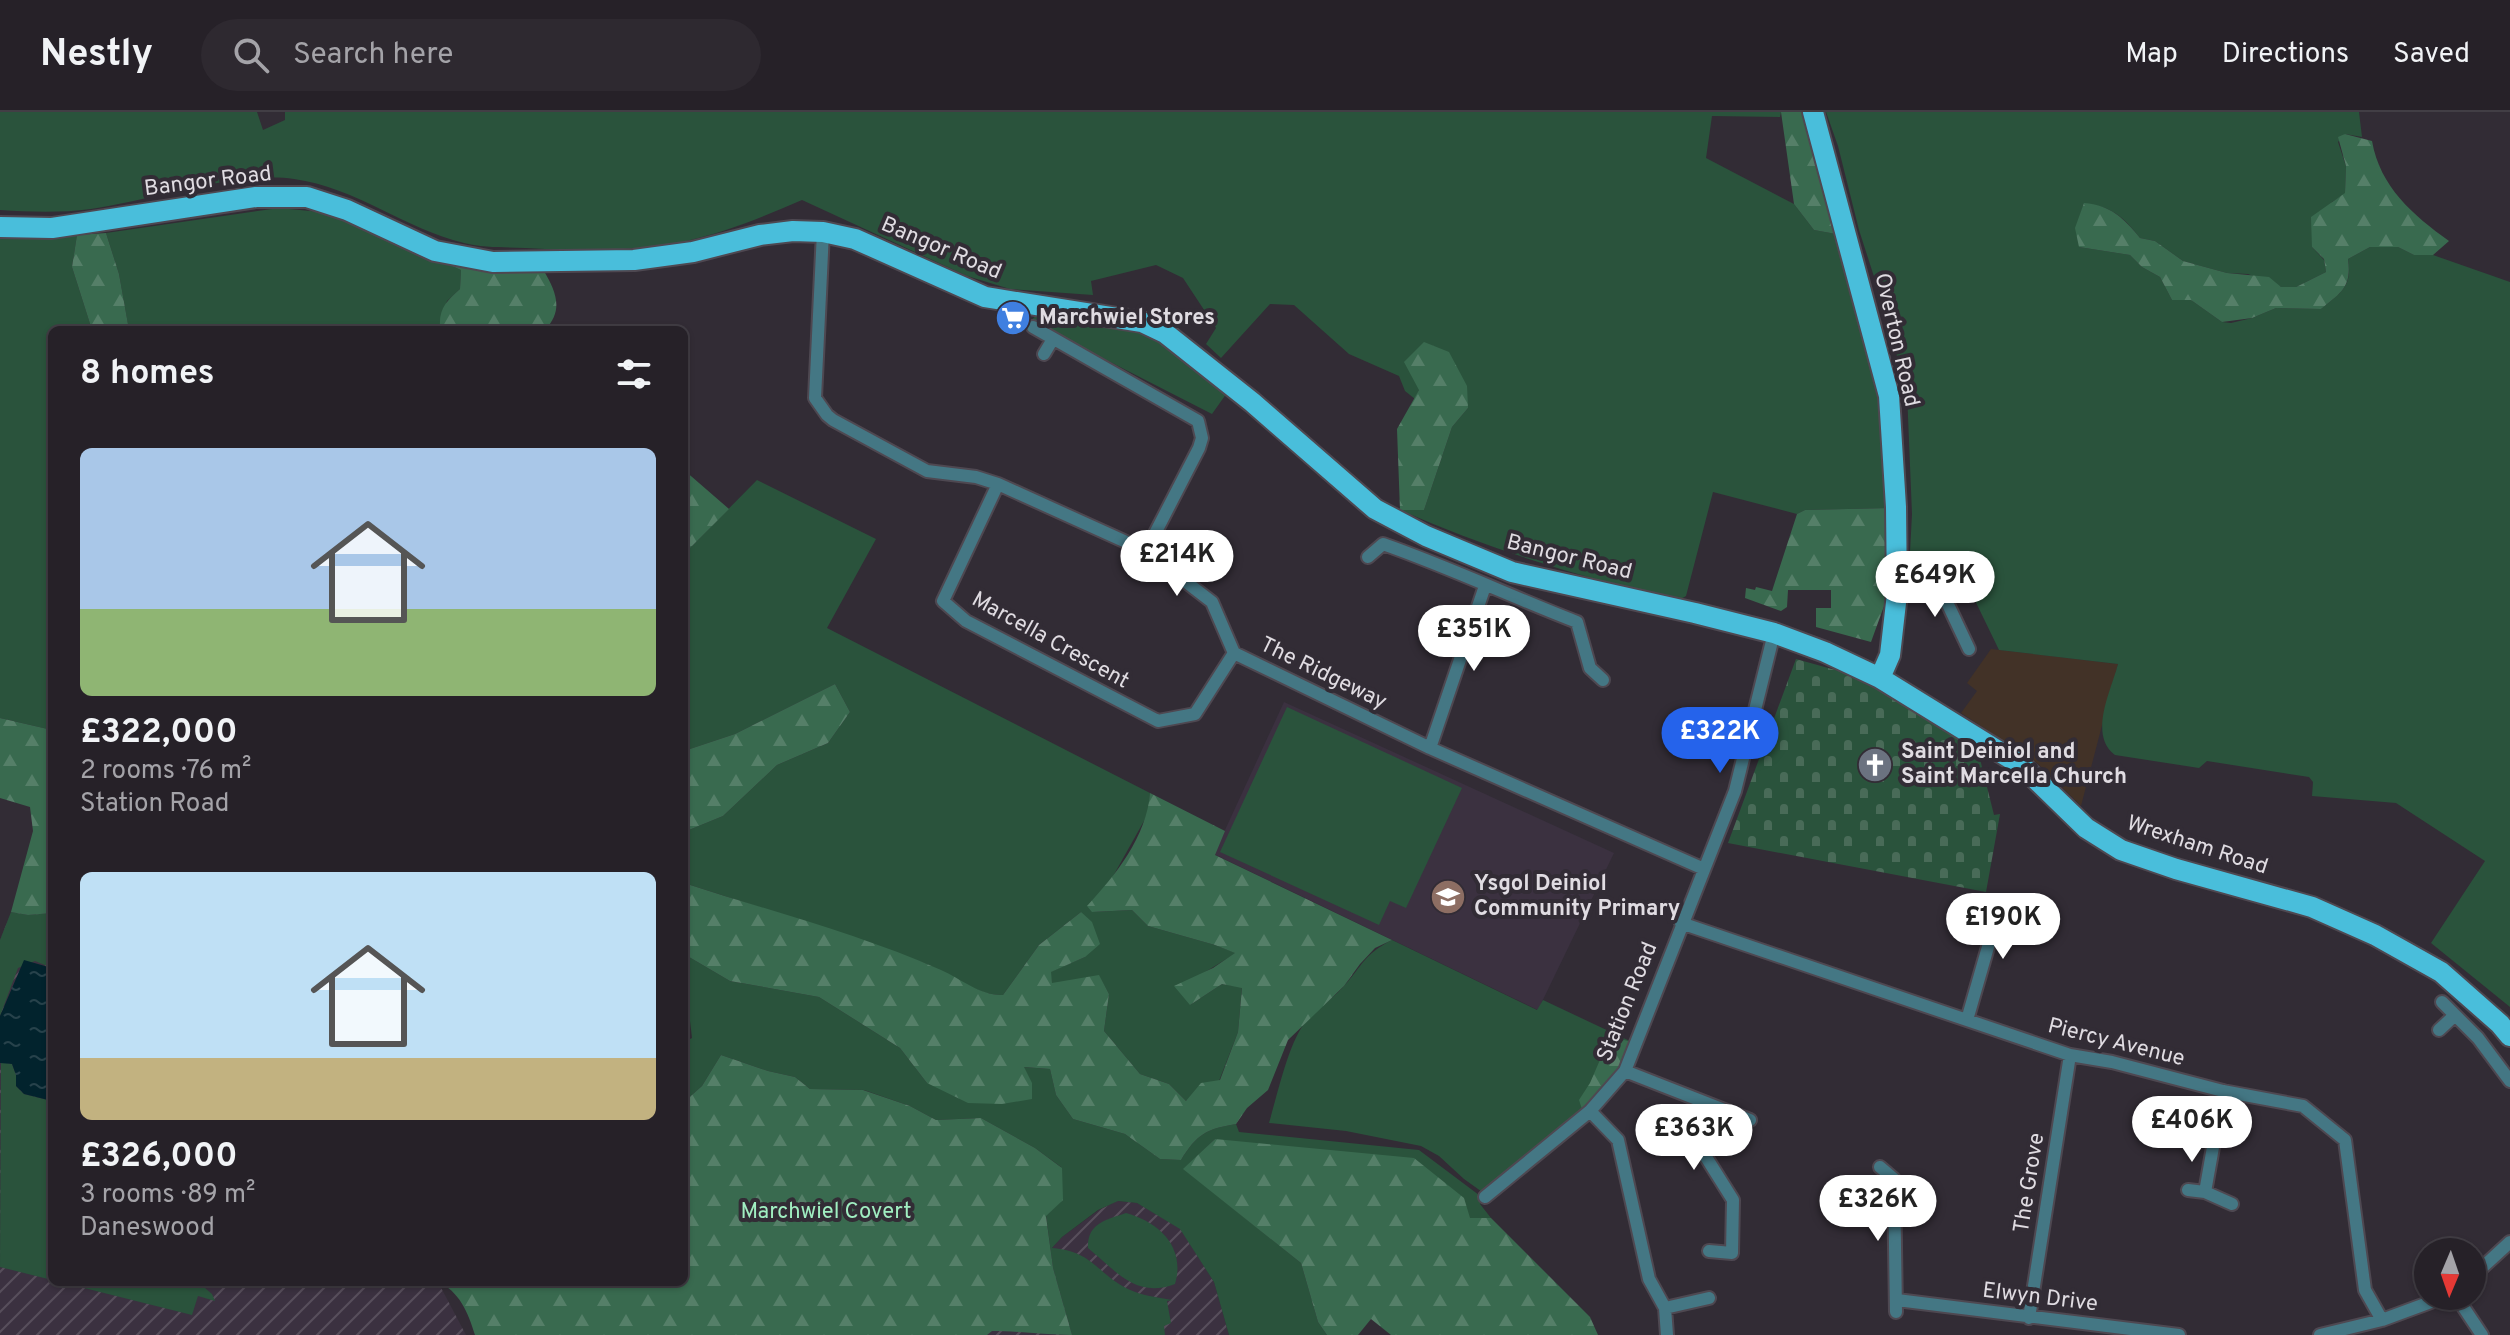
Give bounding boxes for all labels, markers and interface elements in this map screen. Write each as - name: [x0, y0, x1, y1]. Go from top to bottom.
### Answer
- search box: [201, 19, 761, 91]
- text: Nestly: [40, 31, 153, 80]
- icon: search: [229, 33, 273, 77]
- text: Search here: [293, 37, 453, 74]
- text: Map: [2125, 37, 2178, 73]
- text: Directions: [2222, 37, 2349, 73]
- text: Saved: [2393, 37, 2470, 73]
- street label: Bangor Road: [143, 161, 273, 203]
- street label: Bangor Road: [877, 212, 1005, 286]
- street label: Overton Road: [1867, 270, 1925, 410]
- supermarket icon: Marchwiel Stores: [994, 299, 1032, 337]
- place label: Marchwiel Stores: [1039, 305, 1215, 332]
- icon: filters: [612, 352, 656, 396]
- text: 8 homes: [80, 353, 214, 396]
- icon: home: [296, 500, 440, 644]
- street label: Bangor Road: [1503, 529, 1635, 587]
- pin: £214K: [1121, 530, 1233, 598]
- text: £214K: [1138, 539, 1216, 572]
- pin: £649K: [1879, 551, 1991, 619]
- text: £649K: [1894, 560, 1976, 593]
- street label: Marcella Crescent: [967, 587, 1133, 695]
- pin: £351K: [1418, 605, 1530, 673]
- text: £351K: [1436, 614, 1512, 647]
- street label: The Ridgeway: [1255, 632, 1391, 716]
- pin: £322K: [1664, 707, 1776, 775]
- text: £322,000: [80, 712, 238, 755]
- text: £322K: [1680, 716, 1760, 749]
- place label: Saint Deiniol and Saint Marcella Church: [1901, 739, 2127, 791]
- church icon: Saint Deiniol and Saint Marcella Church: [1856, 746, 1894, 784]
- text: 2 rooms · 76 m²: [80, 755, 252, 788]
- text: Station Road: [80, 788, 229, 821]
- street label: Wrexham Road: [2123, 810, 2271, 882]
- place label: Ysgol Deiniol Community Primary: [1474, 871, 1680, 923]
- school or university icon: Ysgol Deiniol Community Primary: [1429, 878, 1467, 916]
- pin: £190K: [1947, 893, 2059, 961]
- text: £190K: [1964, 902, 2042, 935]
- icon: home: [296, 924, 440, 1068]
- street label: Station Road: [1592, 938, 1664, 1066]
- street label: Piercy Avenue: [2045, 1013, 2187, 1073]
- pin: £406K: [2136, 1096, 2248, 1164]
- pin: £363K: [1638, 1104, 1750, 1172]
- text: £406K: [2150, 1105, 2234, 1138]
- text: £363K: [1653, 1113, 1735, 1146]
- street label: The Grove: [2009, 1131, 2051, 1235]
- text: £326,000: [80, 1136, 238, 1179]
- pin: £326K: [1822, 1175, 1934, 1243]
- text: 3 rooms · 89 m²: [80, 1179, 255, 1212]
- text: £326K: [1837, 1184, 1919, 1217]
- park label: Marchwiel Covert: [740, 1199, 912, 1226]
- text: Daneswood: [80, 1212, 215, 1245]
- north arrow: [2414, 1238, 2486, 1310]
- map controls: [2414, 1238, 2486, 1310]
- street label: Elwyn Drive: [1981, 1278, 2099, 1318]

